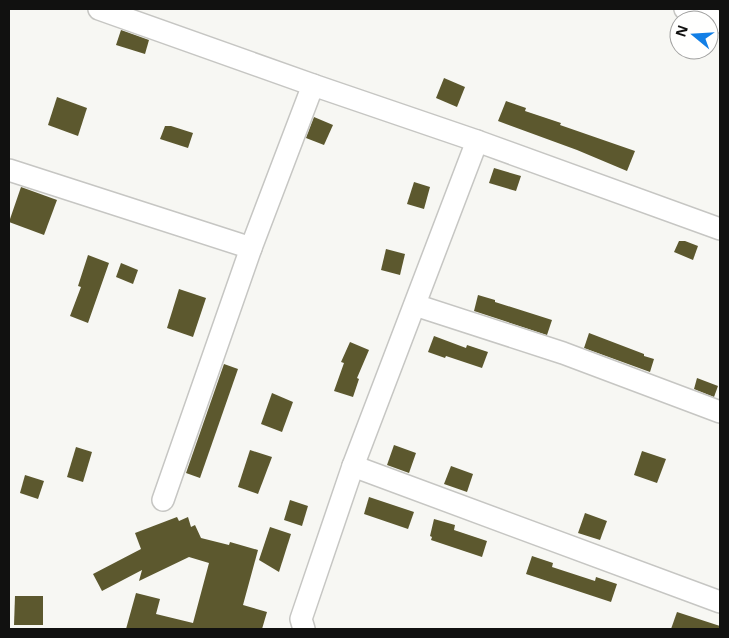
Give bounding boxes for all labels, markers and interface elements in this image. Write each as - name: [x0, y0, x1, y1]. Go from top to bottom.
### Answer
- north arrow: [669, 10, 719, 60]
- text: N: [670, 22, 692, 39]

